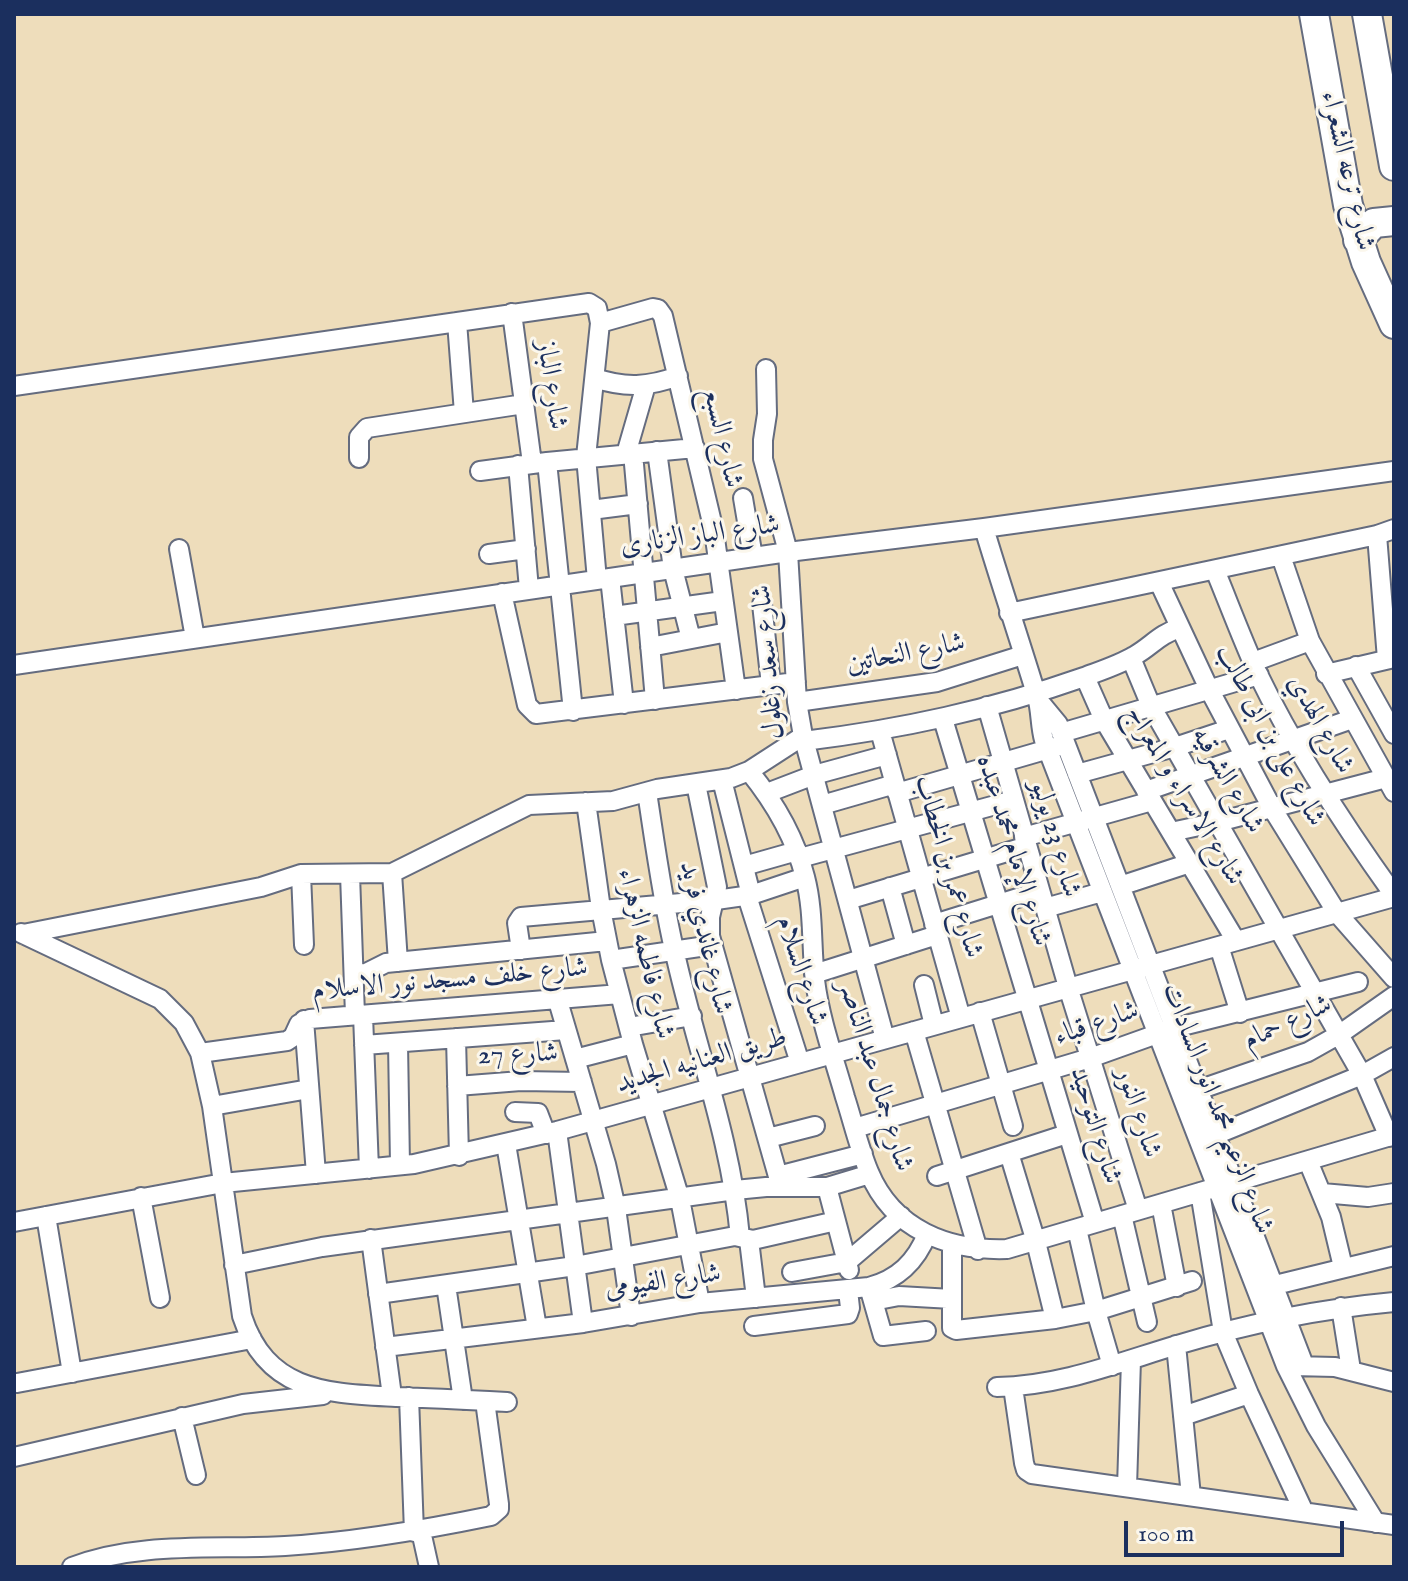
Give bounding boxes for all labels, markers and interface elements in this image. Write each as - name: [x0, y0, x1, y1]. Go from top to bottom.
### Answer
- street label: شارع ترعه الشعراء: [1311, 88, 1381, 254]
- street label: شارع الباز: [527, 338, 573, 432]
- street label: شارع السبع: [693, 384, 749, 492]
- street label: شارع الباز الزنارى: [618, 509, 782, 565]
- street label: شارع سعد زغلول: [747, 583, 793, 741]
- street label: شارع النحاتين: [844, 627, 968, 683]
- street label: شارع على بن ابى طالب: [1207, 639, 1331, 833]
- street label: شارع الهدي: [1278, 669, 1360, 781]
- street label: شارع الاسراء و المعراج: [1116, 700, 1250, 892]
- street label: شارع الشرقيه: [1182, 722, 1270, 840]
- street label: شارع الإمام محمد عبده: [967, 751, 1057, 951]
- street label: شارع عمر بن الخطاب: [905, 772, 989, 962]
- street label: شارع 23 يوليو: [1021, 776, 1087, 902]
- street label: شارع غاندي فريد: [670, 858, 738, 1018]
- street label: شارع فاطمه الزهراء: [608, 865, 680, 1043]
- street label: شارع السلام: [766, 912, 834, 1030]
- street label: شارع خلف مسجد نور الاسلام: [311, 952, 589, 1010]
- street label: شارع جمال عبد الناصر: [829, 976, 919, 1176]
- street label: شارع الزعيم محمد انور السادات: [1153, 979, 1279, 1239]
- street label: شارع حمام: [1238, 989, 1338, 1059]
- street label: شارع قباء: [1050, 995, 1144, 1055]
- street label: طريق العنانيه الجديد: [613, 1022, 791, 1102]
- street label: شارع 27: [477, 1038, 559, 1074]
- street label: شارع التوحيد: [1060, 1063, 1128, 1189]
- street label: شارع النور: [1107, 1063, 1167, 1163]
- street label: شارع الفيومى: [603, 1258, 723, 1308]
- scale bar: [1128, 1505, 1348, 1555]
- text: 100 m: [1138, 1519, 1194, 1550]

